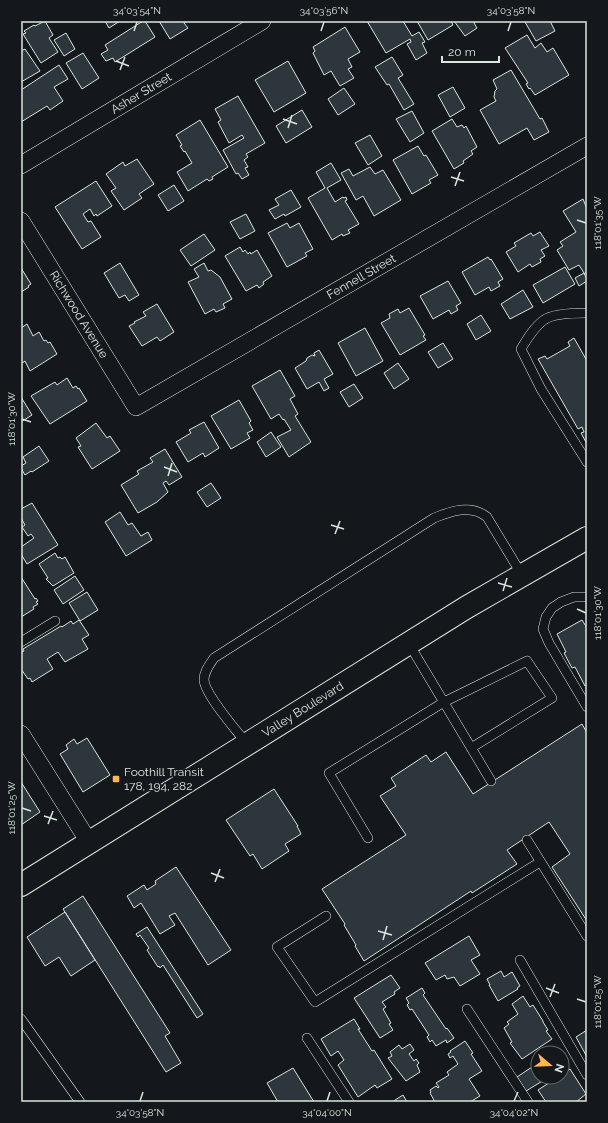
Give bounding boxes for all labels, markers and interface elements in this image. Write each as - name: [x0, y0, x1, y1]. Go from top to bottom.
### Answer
- text: 34°03'54"N: [113, 5, 161, 16]
- text: 34°03'56"N: [300, 5, 348, 16]
- text: 34°03'58"N: [487, 5, 535, 16]
- scale bar: [442, 38, 499, 64]
- text: 20 m: [448, 45, 476, 59]
- street label: Asher Street: [108, 70, 174, 117]
- text: 118°01'35"W: [592, 196, 603, 250]
- street label: Fennell Street: [324, 251, 398, 302]
- street label: Richwood Avenue: [47, 268, 111, 361]
- text: 118°01'30"W: [6, 392, 17, 446]
- text: 118°01'30"W: [592, 586, 603, 640]
- street label: Valley Boulevard: [259, 679, 346, 740]
- place label: Foothill Transit 178, 194, 282: [124, 765, 204, 793]
- marker: Foothill Transit 178, 194, 282: [111, 774, 121, 784]
- text: 118°01'25"W: [6, 781, 17, 835]
- text: 118°01'25"W: [592, 975, 603, 1029]
- north arrow: [530, 1045, 570, 1085]
- text: N: [551, 1062, 566, 1074]
- text: 34°03'58"N: [116, 1107, 164, 1118]
- text: 34°04'00"N: [302, 1107, 352, 1118]
- text: 34°04'02"N: [490, 1107, 538, 1118]

